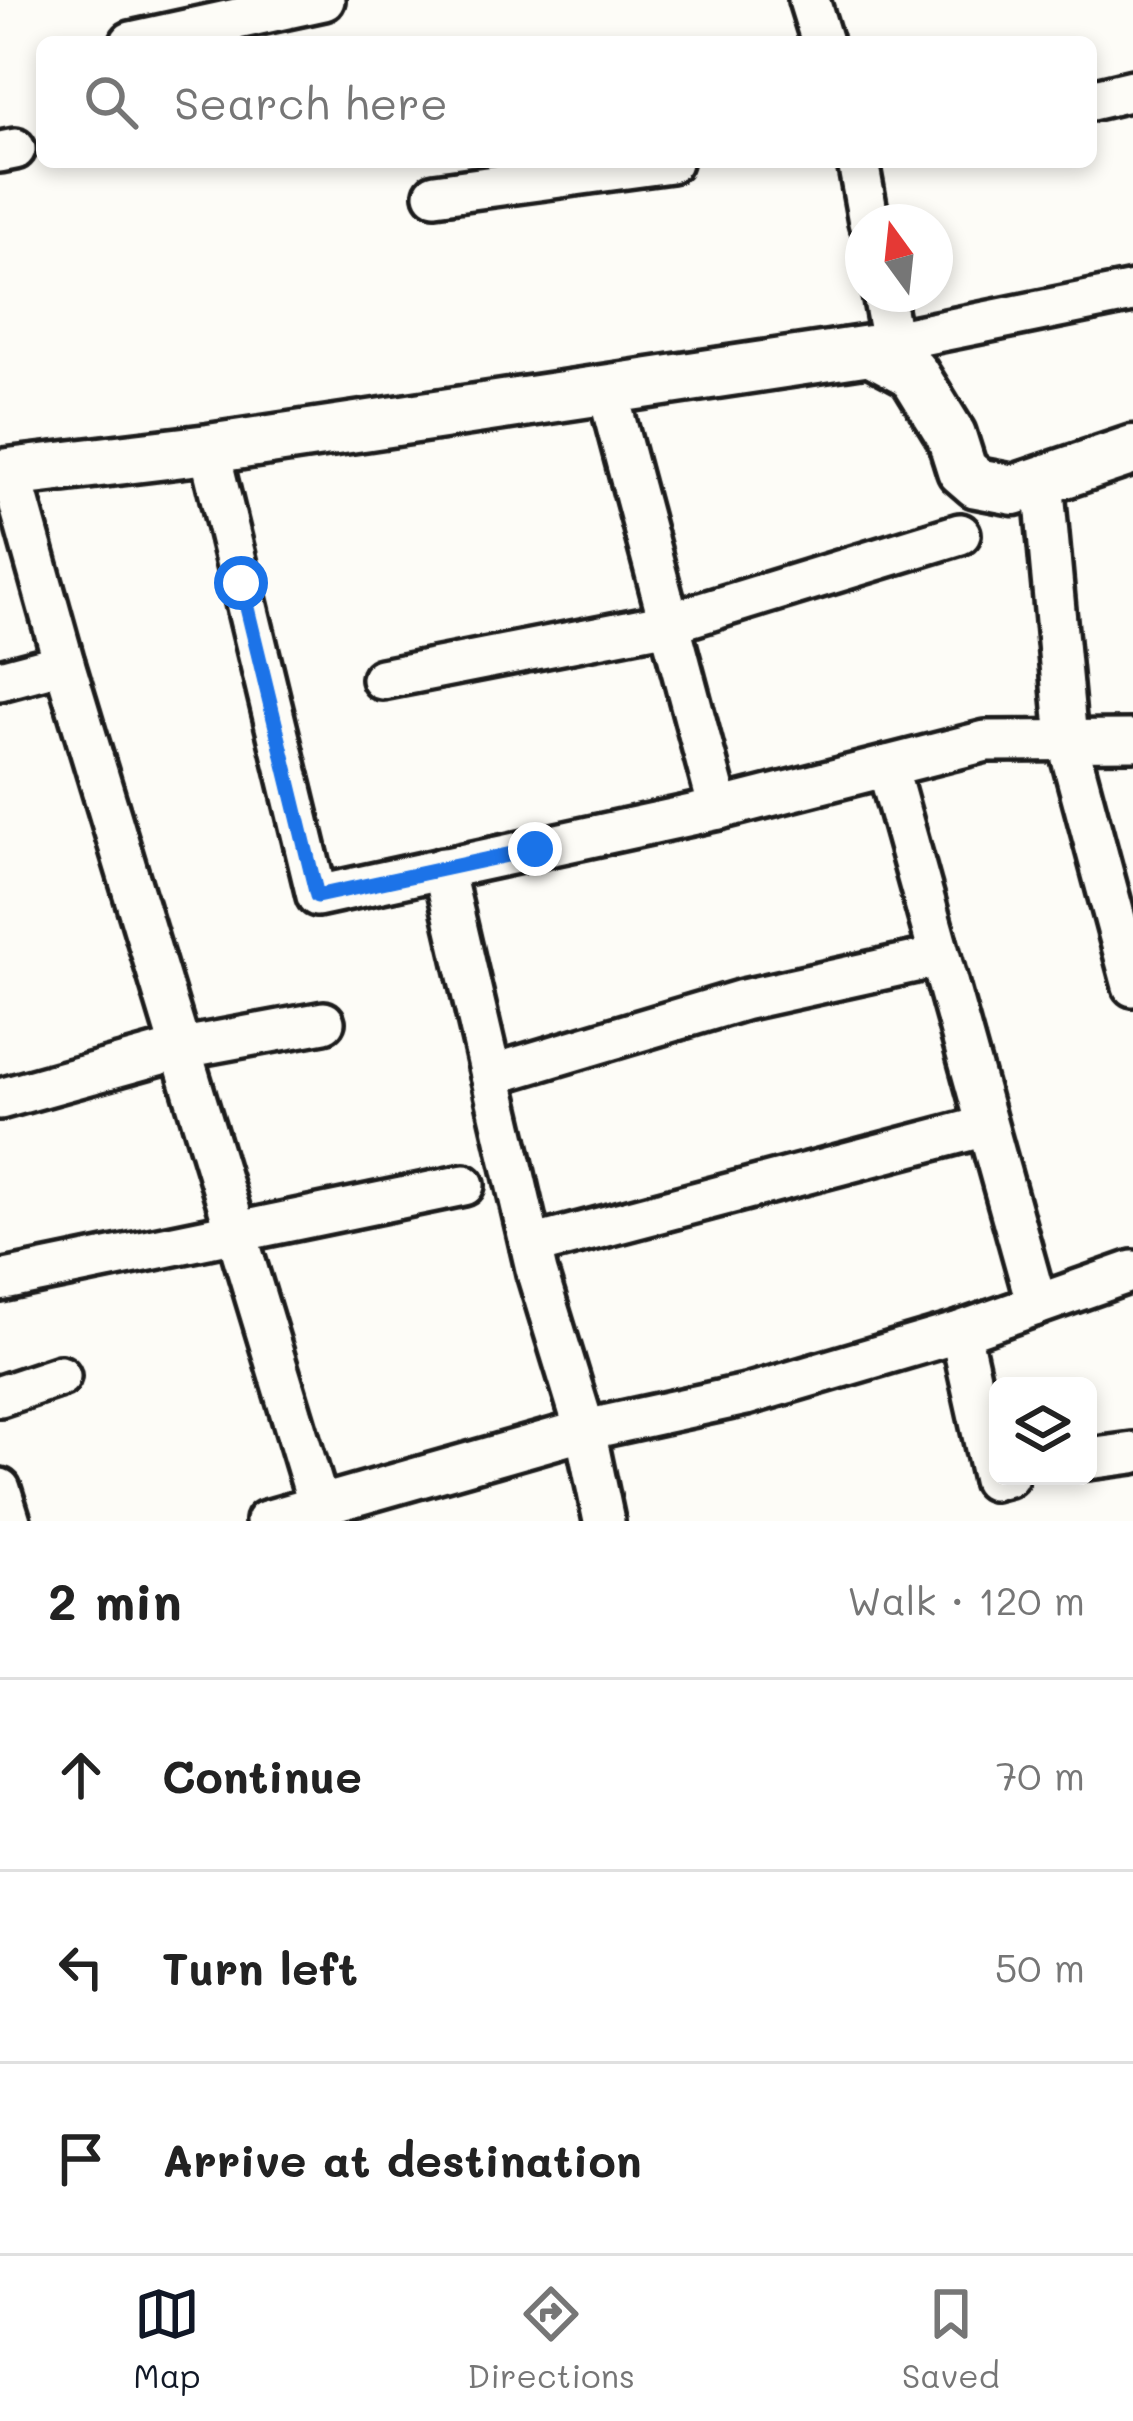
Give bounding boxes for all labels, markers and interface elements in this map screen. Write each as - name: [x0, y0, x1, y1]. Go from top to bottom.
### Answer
- search box: [36, 36, 1097, 168]
- icon: search: [78, 69, 144, 135]
- text: Search here: [174, 73, 448, 131]
- north arrow: [845, 204, 953, 312]
- route start: [214, 556, 268, 610]
- route end: [508, 822, 562, 876]
- map controls: [989, 1377, 1097, 1485]
- button: layers: [989, 1377, 1097, 1485]
- text: 2 min: [48, 1566, 182, 1633]
- text: Walk · 120 m: [847, 1574, 1085, 1625]
- icon: ahead: [48, 1742, 114, 1808]
- text: Continue: [162, 1746, 362, 1804]
- text: 70 m: [996, 1749, 1085, 1800]
- icon: left: [48, 1934, 114, 2000]
- text: Turn left: [162, 1938, 358, 1996]
- text: 50 m: [995, 1941, 1085, 1992]
- icon: arrive: [48, 2126, 114, 2192]
- text: Arrive at destination: [162, 2130, 642, 2188]
- tab: Map: [133, 2281, 201, 2396]
- tab: Directions: [467, 2281, 635, 2396]
- tab: Saved: [902, 2281, 1000, 2396]

